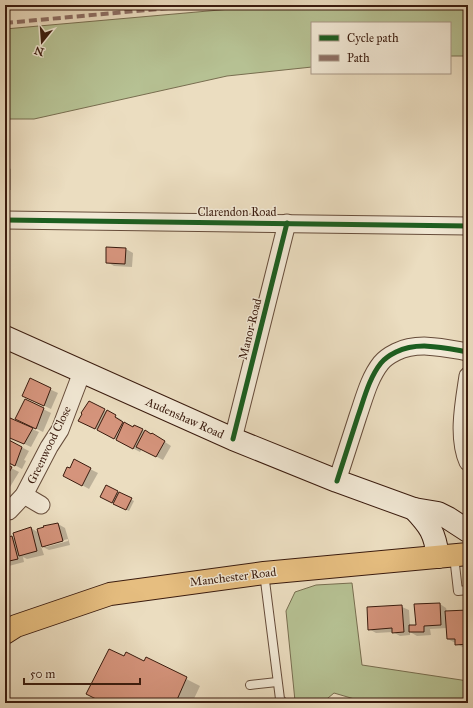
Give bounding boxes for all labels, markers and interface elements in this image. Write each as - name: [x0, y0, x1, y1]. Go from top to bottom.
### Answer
- north arrow: [22, 22, 62, 62]
- legend: [311, 22, 451, 74]
- text: Cycle path: [347, 31, 399, 45]
- text: N: [32, 43, 46, 59]
- text: Path: [347, 51, 370, 65]
- street label: Clarendon Road: [197, 205, 277, 219]
- street label: Manor Road: [236, 297, 264, 361]
- street label: Audenshaw Road: [143, 394, 226, 441]
- street label: Greenwood Close: [24, 404, 74, 486]
- street label: Manchester Road: [189, 565, 277, 589]
- scale bar: [24, 660, 140, 686]
- text: 50 m: [30, 667, 55, 681]

